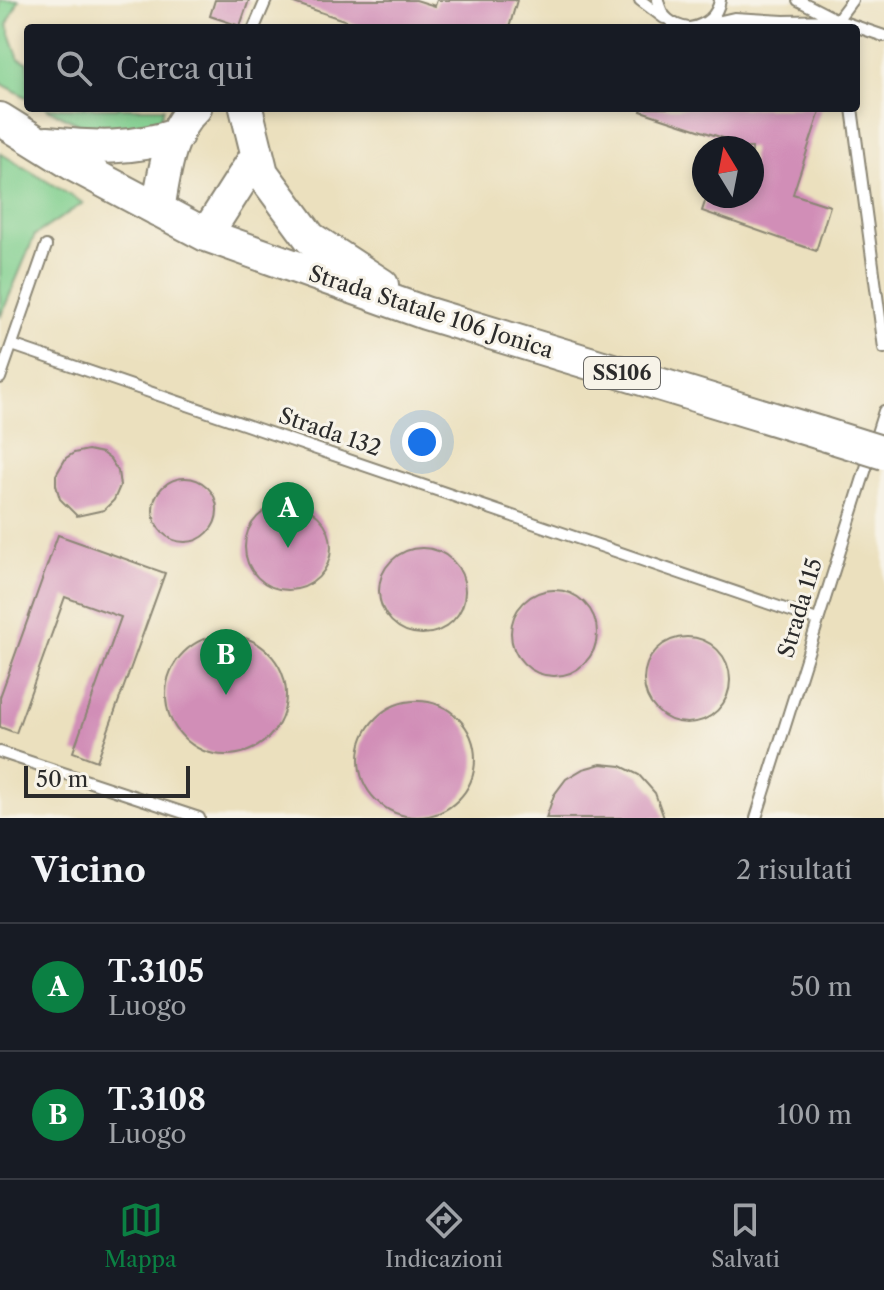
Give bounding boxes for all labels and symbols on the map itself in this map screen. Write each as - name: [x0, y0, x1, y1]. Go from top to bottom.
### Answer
- north arrow: [692, 136, 764, 208]
- street label: Strada Statale 106 Jonica: [305, 260, 557, 364]
- road number: SS106: [584, 357, 660, 389]
- street label: Strada 132: [275, 402, 385, 462]
- your location: [402, 422, 442, 462]
- pin: A: [262, 482, 314, 548]
- street label: Strada 115: [772, 555, 828, 661]
- pin: B: [200, 629, 252, 695]
- scale bar: [24, 762, 190, 798]

